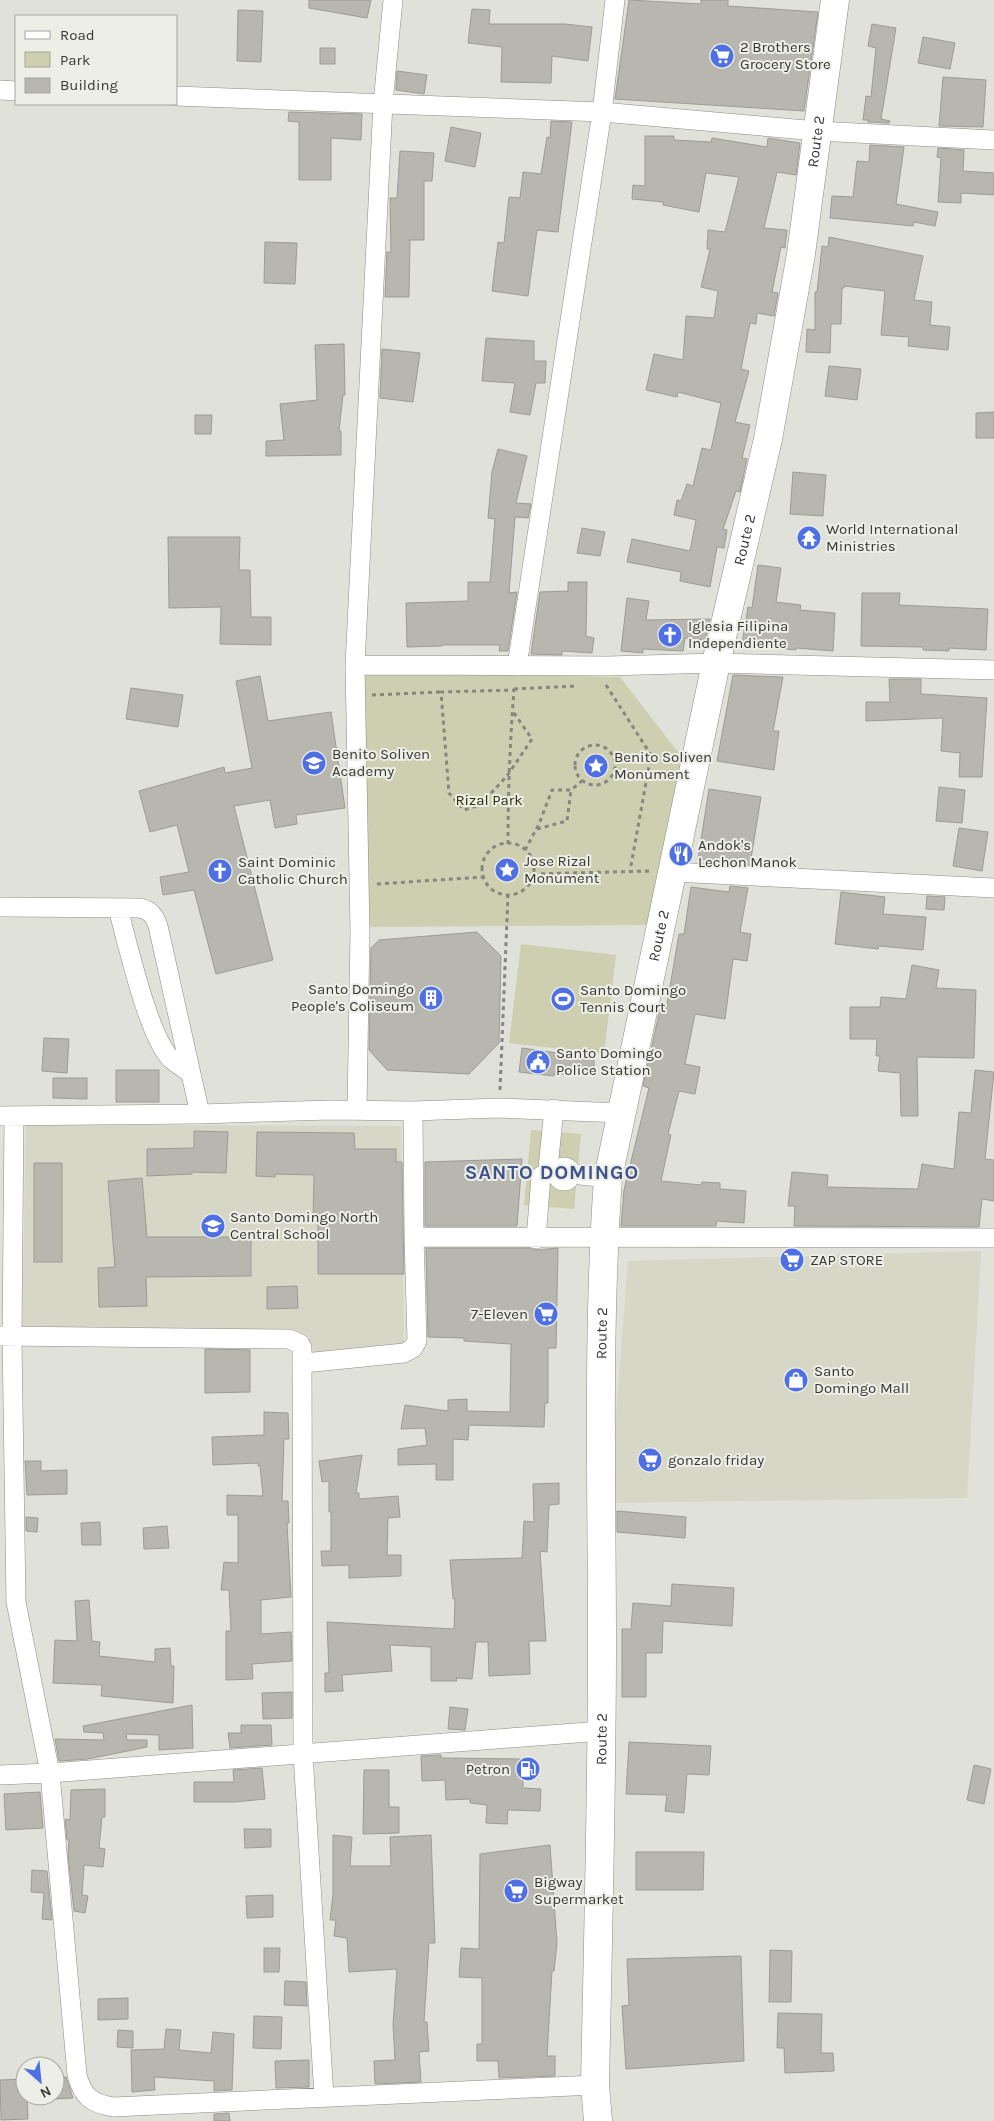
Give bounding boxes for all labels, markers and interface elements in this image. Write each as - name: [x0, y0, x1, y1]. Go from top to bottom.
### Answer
- legend: [15, 15, 178, 105]
- text: Road: [60, 26, 95, 44]
- place label: 2 Brothers Grocery Store: [740, 38, 831, 73]
- supermarket icon: 2 Brothers Grocery Store: [709, 43, 735, 69]
- text: Park: [60, 51, 90, 69]
- text: Building: [60, 76, 118, 94]
- street label: Route 2: [804, 114, 828, 168]
- street label: Route 2: [730, 512, 759, 567]
- place label: World International Ministries: [826, 520, 958, 555]
- temple icon: World International Ministries: [796, 525, 822, 551]
- place label: Iglesia Filipina Independiente: [688, 617, 788, 652]
- church icon: Iglesia Filipina Independiente: [657, 622, 683, 648]
- place label: Benito Soliven Academy: [332, 745, 430, 780]
- place label: Benito Soliven Monument: [614, 748, 712, 783]
- school or university icon: Benito Soliven Academy: [301, 750, 327, 776]
- place icon: Benito Soliven Monument: [583, 753, 609, 779]
- park label: Rizal Park: [455, 791, 523, 809]
- place label: Andok's Lechon Manok: [698, 836, 797, 871]
- restaurant icon: Andok's Lechon Manok: [668, 841, 694, 867]
- place label: Jose Rizal Monument: [524, 852, 600, 887]
- place label: Saint Dominic Catholic Church: [238, 853, 348, 888]
- place icon: Jose Rizal Monument: [494, 857, 520, 883]
- church icon: Saint Dominic Catholic Church: [207, 858, 233, 884]
- street label: Route 2: [645, 908, 673, 963]
- place label: Santo Domingo People's Coliseum: [291, 980, 414, 1015]
- place label: Santo Domingo Tennis Court: [580, 981, 686, 1016]
- building icon: Santo Domingo People's Coliseum: [418, 985, 444, 1011]
- sports icon: Santo Domingo Tennis Court: [550, 986, 576, 1012]
- place label: Santo Domingo Police Station: [556, 1044, 662, 1079]
- public building icon: Santo Domingo Police Station: [525, 1049, 551, 1075]
- district label: SANTO DOMINGO: [465, 1161, 639, 1184]
- place label: Santo Domingo North Central School: [230, 1208, 378, 1243]
- school or university icon: Santo Domingo North Central School: [200, 1213, 226, 1239]
- supermarket icon: ZAP STORE: [779, 1247, 805, 1273]
- place label: ZAP STORE: [810, 1251, 883, 1269]
- supermarket icon: 7-Eleven: [533, 1301, 559, 1327]
- place label: 7-Eleven: [471, 1305, 528, 1323]
- street label: Route 2: [592, 1307, 611, 1359]
- place label: Santo Domingo Mall: [814, 1362, 909, 1397]
- shop icon: Santo Domingo Mall: [783, 1367, 809, 1393]
- supermarket icon: gonzalo friday: [637, 1447, 663, 1473]
- place label: gonzalo friday: [668, 1451, 764, 1469]
- street label: Route 2: [592, 1713, 611, 1765]
- fuel station icon: Petron: [515, 1756, 541, 1782]
- place label: Petron: [466, 1760, 510, 1778]
- place label: Bigway Supermarket: [534, 1873, 624, 1908]
- supermarket icon: Bigway Supermarket: [503, 1878, 529, 1904]
- north arrow: [15, 2056, 65, 2106]
- text: N: [37, 2082, 54, 2102]

